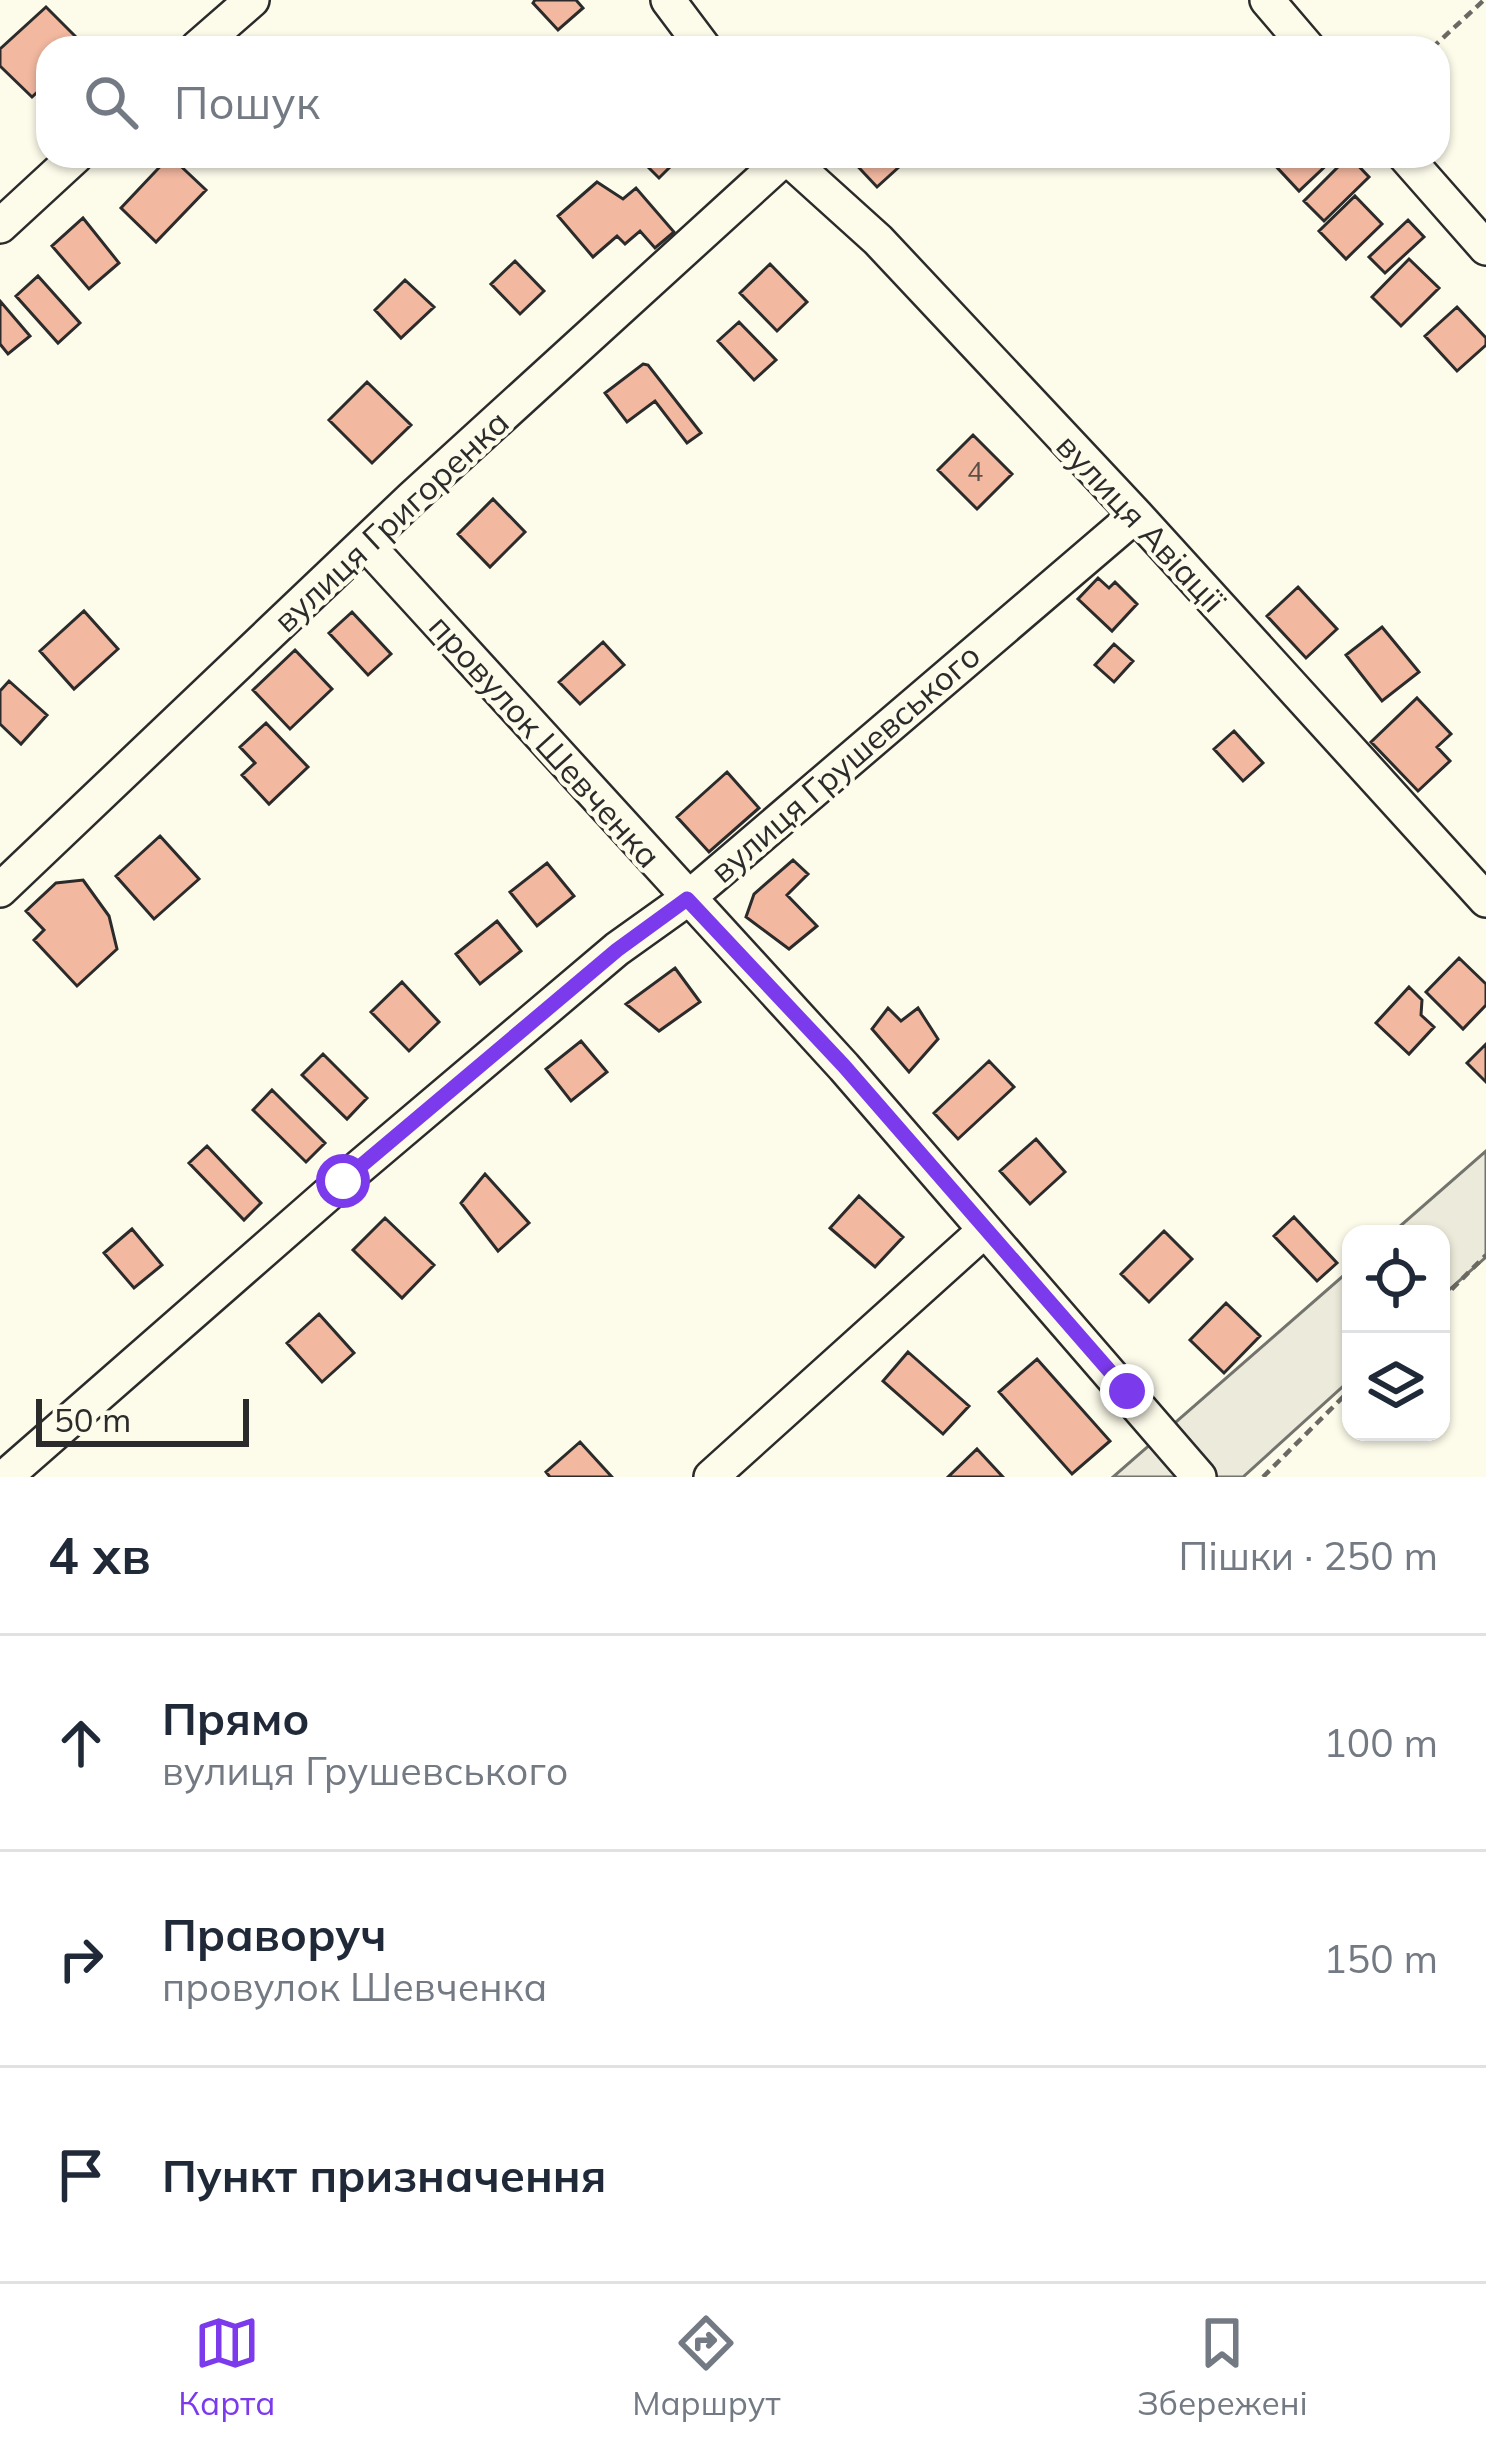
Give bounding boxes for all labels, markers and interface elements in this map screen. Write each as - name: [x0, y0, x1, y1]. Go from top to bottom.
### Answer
- search box: [36, 36, 1450, 168]
- icon: search: [78, 69, 144, 135]
- text: Пошук: [174, 74, 320, 130]
- street label: вулиця Григоренка: [265, 401, 517, 640]
- street label: вулиця Авіації: [1048, 425, 1235, 621]
- house number: 4: [967, 454, 983, 488]
- street label: провулок Шевченка: [421, 606, 670, 876]
- street label: вулиця Грушевського: [701, 634, 988, 891]
- route start: [316, 1154, 370, 1208]
- map controls: [1342, 1225, 1450, 1441]
- button: locate: [1342, 1225, 1450, 1333]
- button: layers: [1342, 1333, 1450, 1441]
- route end: [1100, 1364, 1154, 1418]
- scale bar: [36, 1393, 249, 1446]
- text: 50 m: [54, 1399, 131, 1440]
- text: 4 хв: [48, 1523, 151, 1587]
- text: Пішки · 250 m: [1178, 1531, 1438, 1580]
- text: Прямо: [162, 1690, 310, 1746]
- icon: ahead: [48, 1710, 114, 1776]
- text: 100 m: [1323, 1718, 1438, 1767]
- text: вулиця Грушевського: [162, 1746, 568, 1795]
- text: Праворуч: [162, 1906, 387, 1962]
- icon: right: [48, 1926, 114, 1992]
- text: 150 m: [1323, 1934, 1438, 1983]
- text: провулок Шевченка: [162, 1962, 547, 2011]
- icon: arrive: [48, 2142, 114, 2208]
- text: Пункт призначення: [162, 2147, 606, 2203]
- tab: Карта: [178, 2310, 275, 2423]
- tab: Маршрут: [632, 2310, 781, 2423]
- tab: Збережені: [1137, 2310, 1308, 2423]

